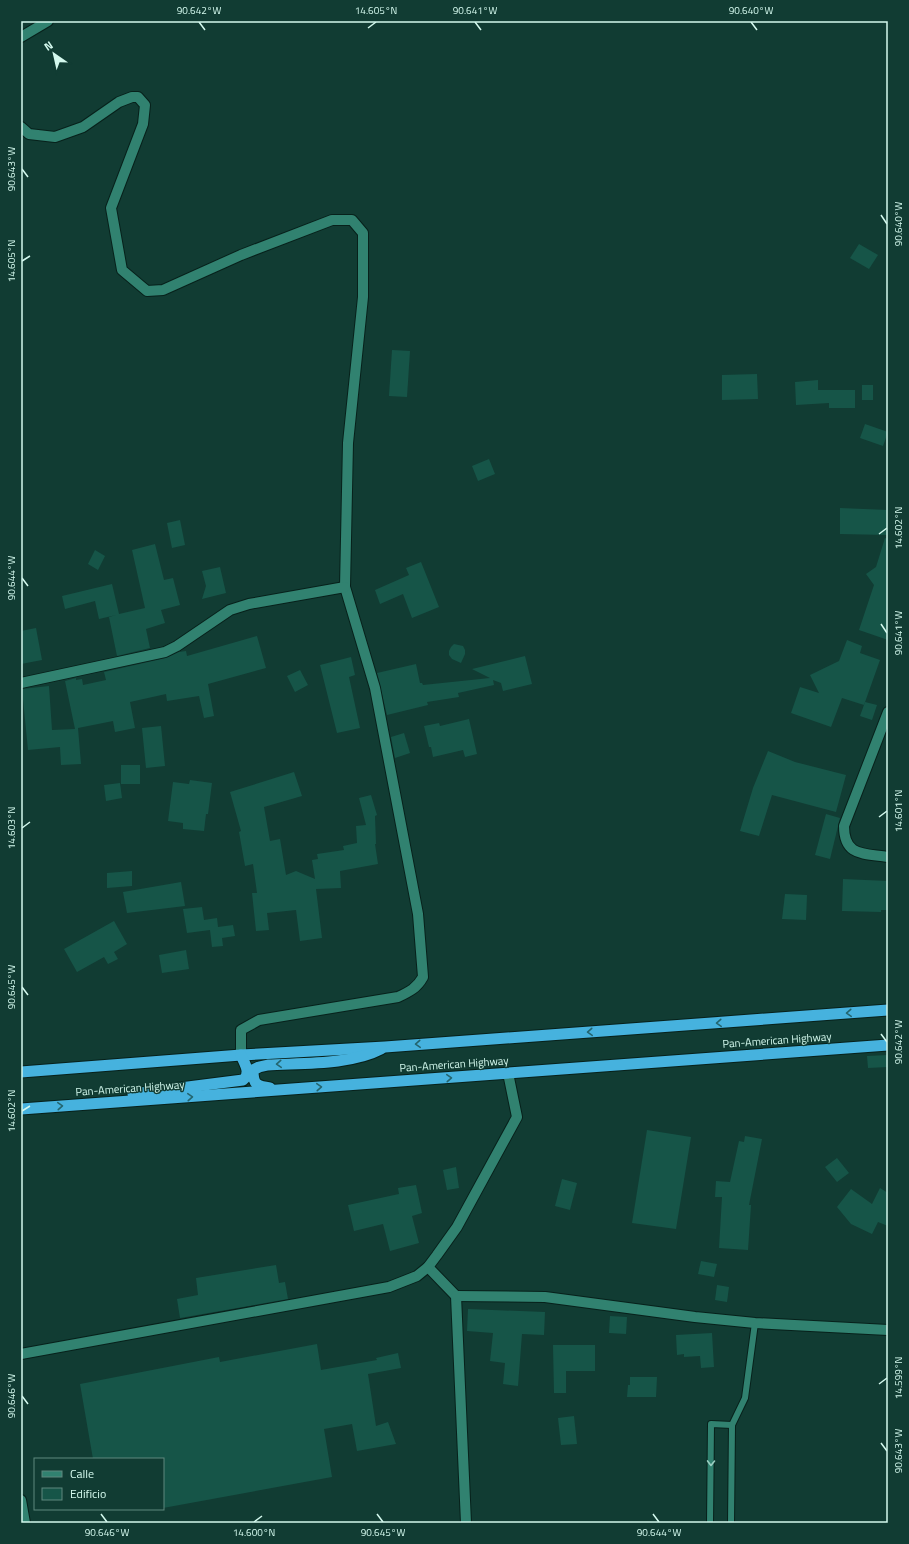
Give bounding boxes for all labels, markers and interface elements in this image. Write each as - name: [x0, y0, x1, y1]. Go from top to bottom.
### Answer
- text: 90.642°W: [177, 3, 221, 18]
- text: 14.605°N: [355, 3, 397, 18]
- text: 90.641°W: [453, 3, 497, 18]
- text: 90.640°W: [729, 3, 773, 18]
- north arrow: [34, 34, 74, 74]
- text: N: [41, 37, 56, 54]
- text: 90.643°W: [4, 147, 19, 191]
- text: 90.640°W: [891, 202, 906, 246]
- text: 14.605°N: [4, 240, 19, 282]
- text: 14.602°N: [891, 507, 906, 549]
- text: 90.644°W: [4, 556, 19, 600]
- text: 90.641°W: [891, 611, 906, 655]
- text: 14.601°N: [891, 790, 906, 832]
- text: 14.603°N: [4, 807, 19, 849]
- text: 90.645°W: [4, 965, 19, 1009]
- one-way arrow: [846, 1009, 852, 1018]
- one-way arrow: [716, 1018, 722, 1027]
- text: 90.642°W: [891, 1020, 906, 1064]
- one-way arrow: [587, 1028, 593, 1037]
- street label: Pan-American Highway: [722, 1028, 833, 1052]
- one-way arrow: [415, 1040, 421, 1049]
- street label: Pan-American Highway: [399, 1052, 510, 1076]
- one-way arrow: [275, 1060, 282, 1069]
- one-way arrow: [446, 1073, 452, 1082]
- street label: Pan-American Highway: [75, 1076, 186, 1100]
- one-way arrow: [316, 1083, 322, 1092]
- text: 14.602°N: [4, 1090, 19, 1132]
- one-way arrow: [187, 1092, 193, 1101]
- one-way arrow: [57, 1101, 63, 1110]
- text: 14.599°N: [891, 1357, 906, 1399]
- text: 90.646°W: [4, 1374, 19, 1418]
- text: 90.643°W: [891, 1429, 906, 1473]
- legend: [34, 1458, 164, 1510]
- one-way arrow: [707, 1460, 715, 1466]
- text: Calle: [70, 1464, 94, 1483]
- text: Edificio: [70, 1484, 106, 1503]
- text: 90.646°W: [85, 1525, 129, 1540]
- text: 14.600°N: [233, 1525, 275, 1540]
- text: 90.645°W: [361, 1525, 405, 1540]
- text: 90.644°W: [637, 1525, 681, 1540]

